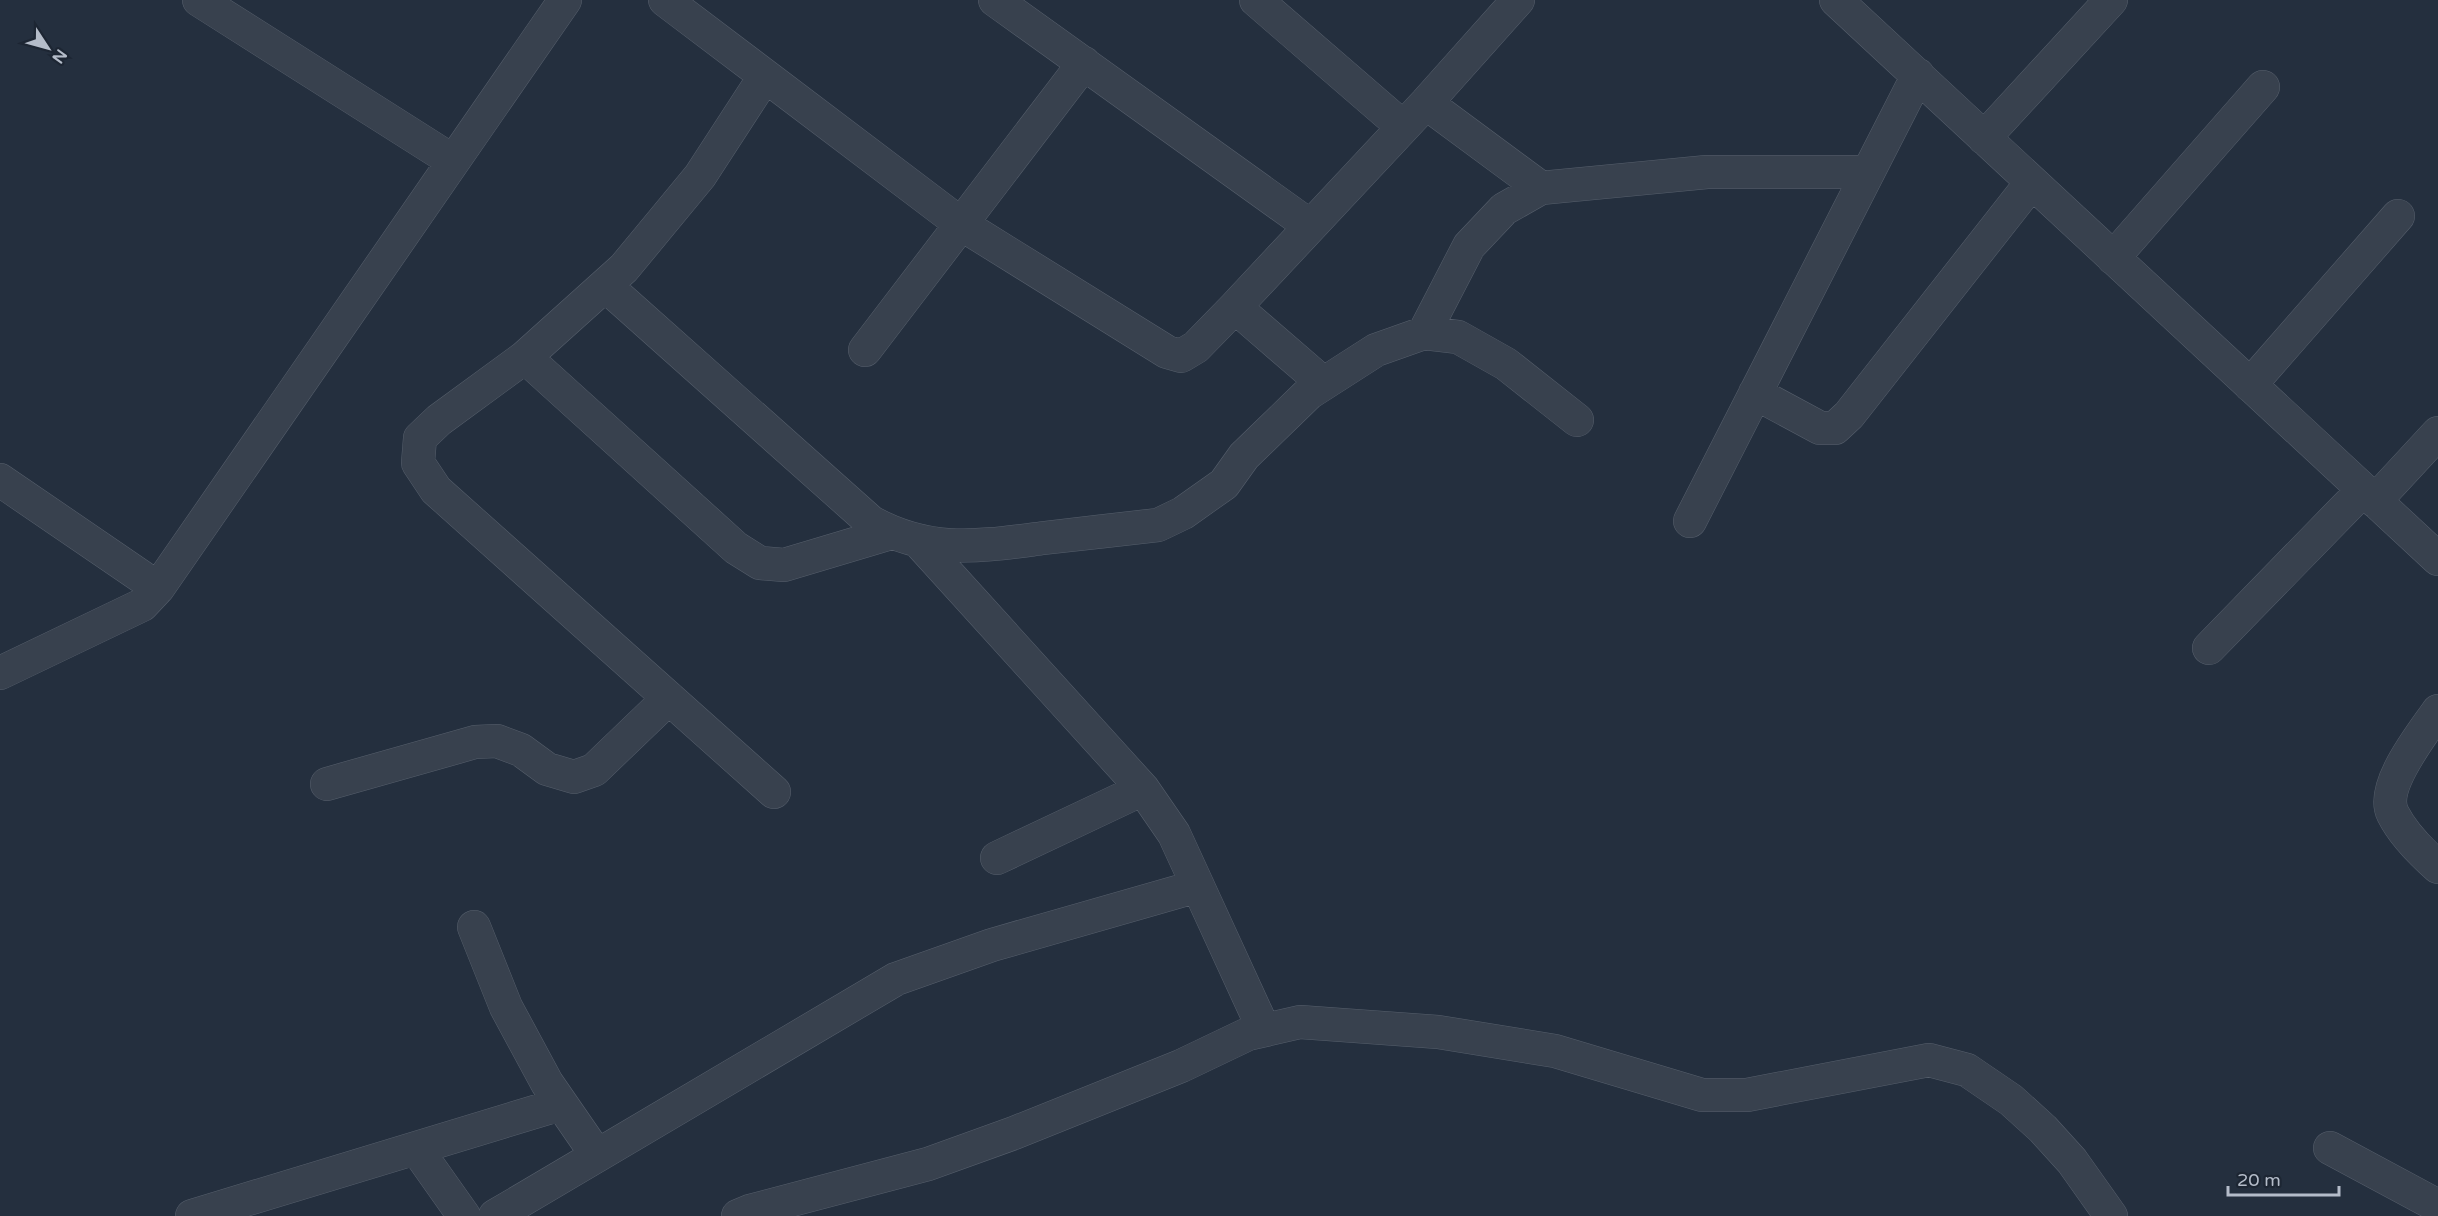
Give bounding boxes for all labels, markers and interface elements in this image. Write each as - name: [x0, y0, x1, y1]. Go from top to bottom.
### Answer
- north arrow: [18, 18, 78, 78]
- text: N: [47, 45, 71, 67]
- scale bar: [2228, 1159, 2339, 1197]
- text: 20 m: [2237, 1169, 2281, 1191]

